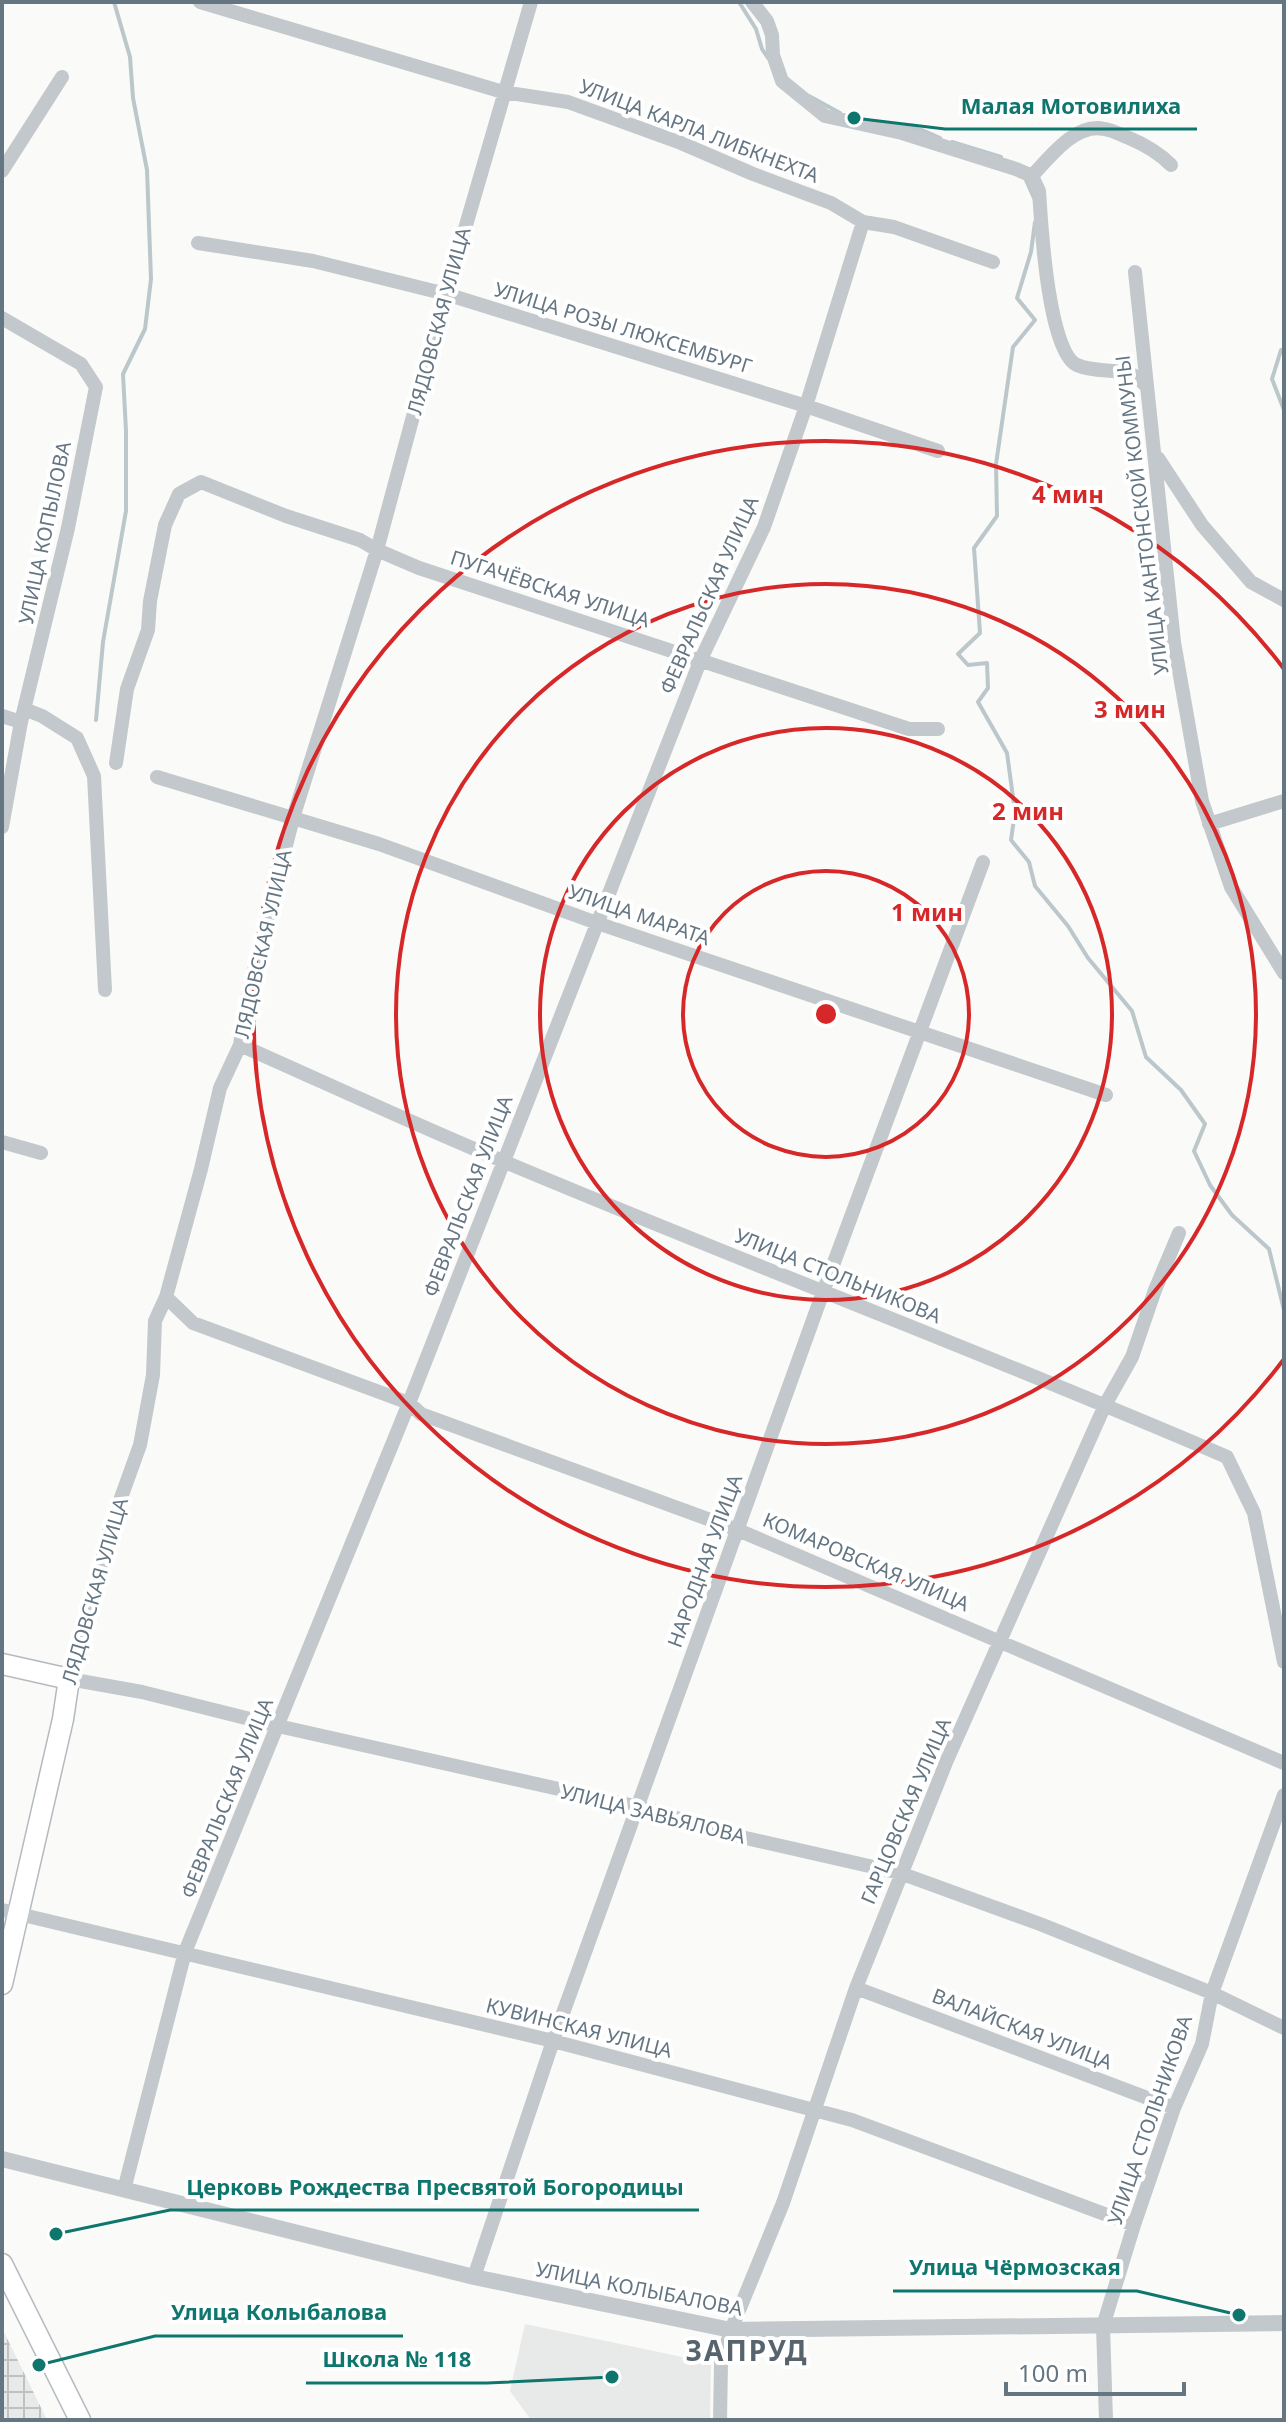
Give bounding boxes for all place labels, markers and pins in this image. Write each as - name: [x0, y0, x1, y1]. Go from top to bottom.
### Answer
- callout: Малая Мотовилиха: [945, 83, 1197, 129]
- centre of rings: [812, 1000, 840, 1028]
- callout: Церковь Рождества Пресвятой Богородицы: [170, 2164, 699, 2210]
- callout: Улица Чёрмозская: [893, 2245, 1137, 2291]
- callout: Улица Колыбалова: [155, 2290, 403, 2336]
- callout: Школа № 118: [306, 2337, 487, 2383]

